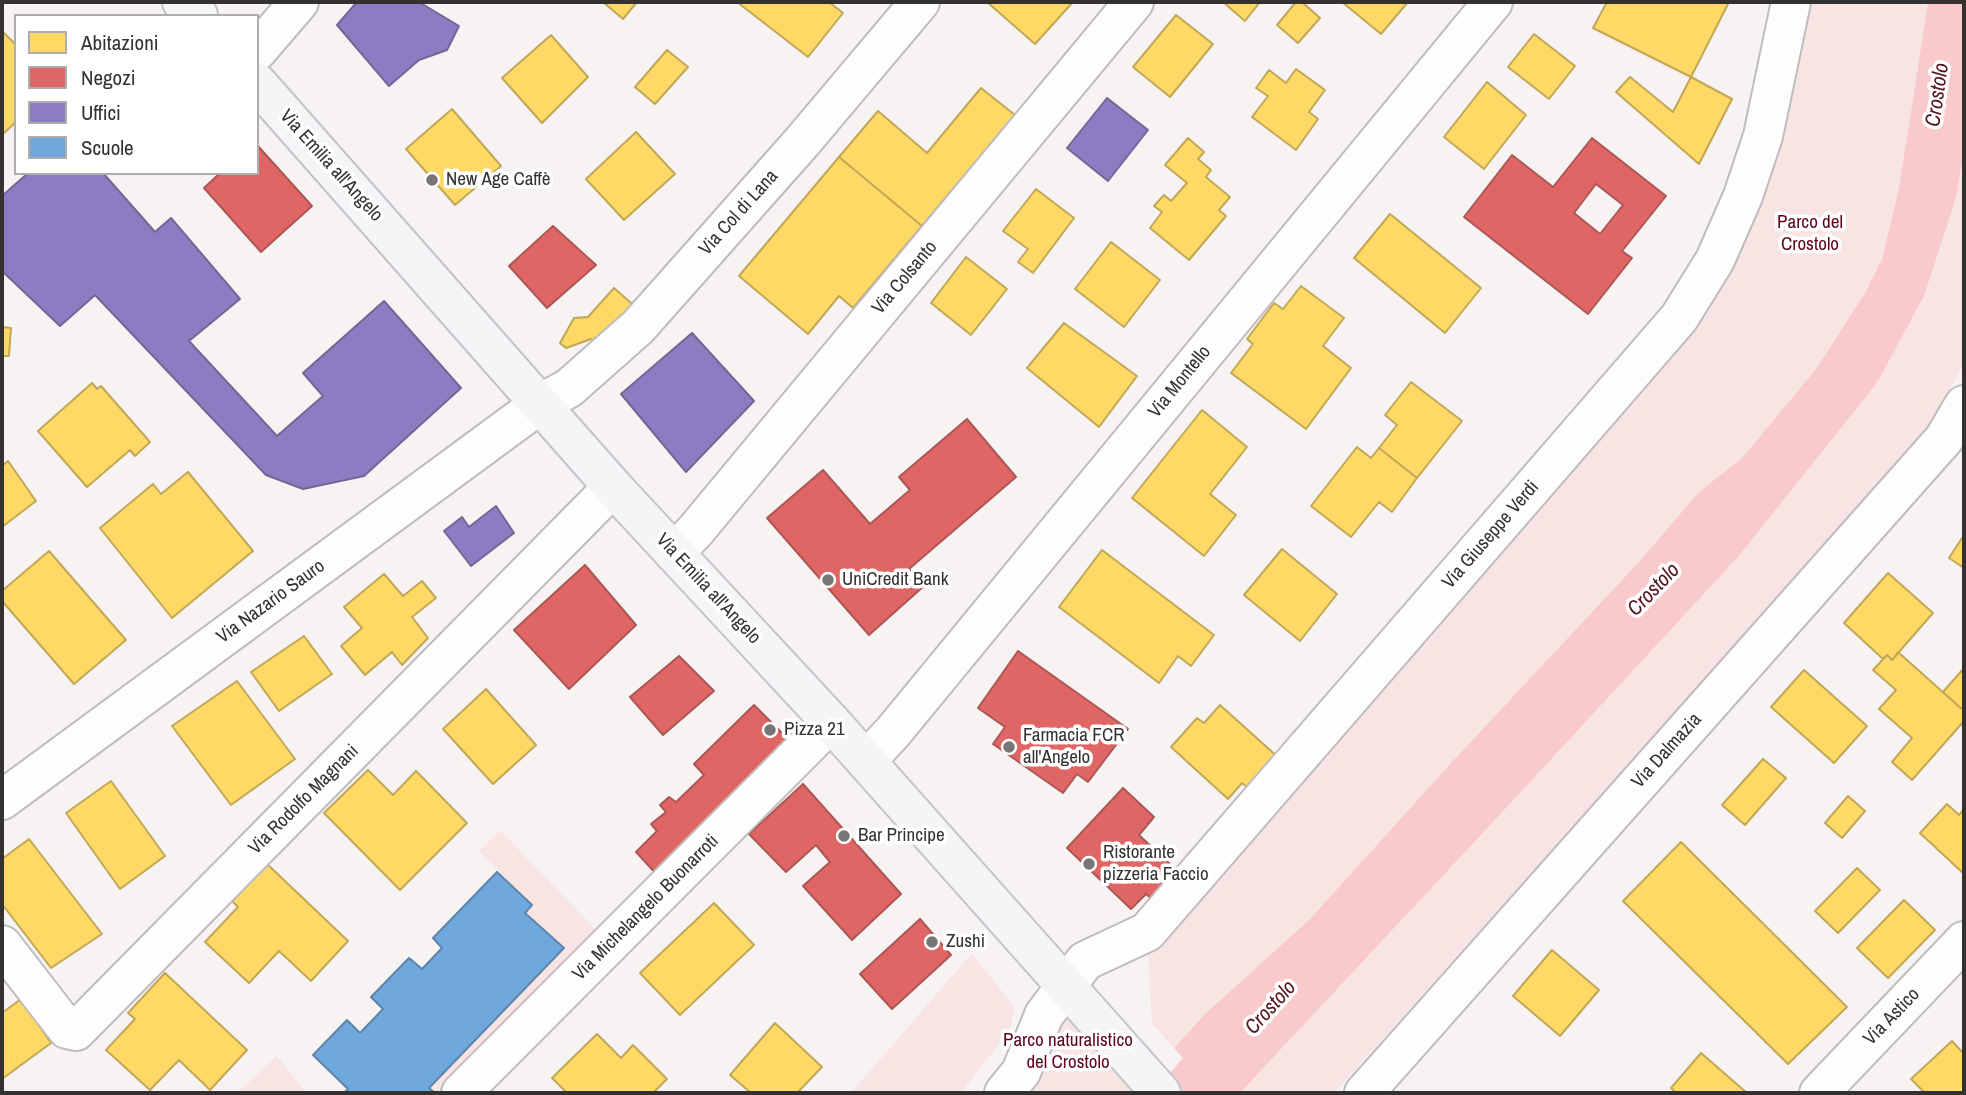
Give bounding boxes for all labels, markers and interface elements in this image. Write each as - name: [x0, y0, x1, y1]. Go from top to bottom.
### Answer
- legend: [14, 14, 259, 175]
- text: Abitazioni: [81, 28, 159, 57]
- water label: Crostolo: [1921, 62, 1955, 128]
- text: Negozi: [81, 63, 136, 92]
- text: Uffici: [81, 98, 121, 127]
- street label: Via Emilia all'Angelo: [275, 105, 387, 227]
- text: Scuole: [81, 133, 134, 162]
- street label: Via Col di Lana: [695, 166, 783, 260]
- place label: New Age Caffè: [446, 169, 551, 191]
- marker: New Age Caffè: [424, 172, 440, 188]
- park label: Parco del Crostolo: [1777, 212, 1843, 256]
- street label: Via Colsanto: [868, 237, 942, 319]
- street label: Via Montello: [1144, 341, 1216, 423]
- street label: Via Giuseppe Verdi: [1438, 476, 1544, 594]
- street label: Via Emilia all'Angelo: [651, 529, 765, 649]
- street label: Via Nazario Sauro: [213, 555, 329, 649]
- water label: Crostolo: [1623, 558, 1685, 622]
- place label: UniCredit Bank: [842, 569, 949, 591]
- marker: UniCredit Bank: [820, 572, 836, 588]
- street label: Via Dalmazia: [1627, 709, 1707, 793]
- place label: Pizza 21: [784, 719, 845, 741]
- marker: Pizza 21: [762, 722, 778, 738]
- place label: Farmacia FCR all'Angelo: [1023, 725, 1124, 769]
- marker: Farmacia FCR all'Angelo: [1001, 739, 1017, 755]
- street label: Via Rodolfo Magnani: [244, 740, 364, 860]
- place label: Bar Principe: [858, 825, 945, 847]
- marker: Bar Principe: [836, 828, 852, 844]
- street label: Via Michelangelo Buonarroti: [568, 830, 724, 986]
- place label: Ristorante pizzeria Faccio: [1103, 842, 1209, 886]
- marker: Ristorante pizzeria Faccio: [1081, 856, 1097, 872]
- place label: Zushi: [946, 931, 985, 953]
- marker: Zushi: [924, 934, 940, 950]
- water label: Crostolo: [1240, 976, 1302, 1040]
- street label: Via Astico: [1859, 984, 1925, 1050]
- park label: Parco naturalistico del Crostolo: [1003, 1030, 1133, 1074]

